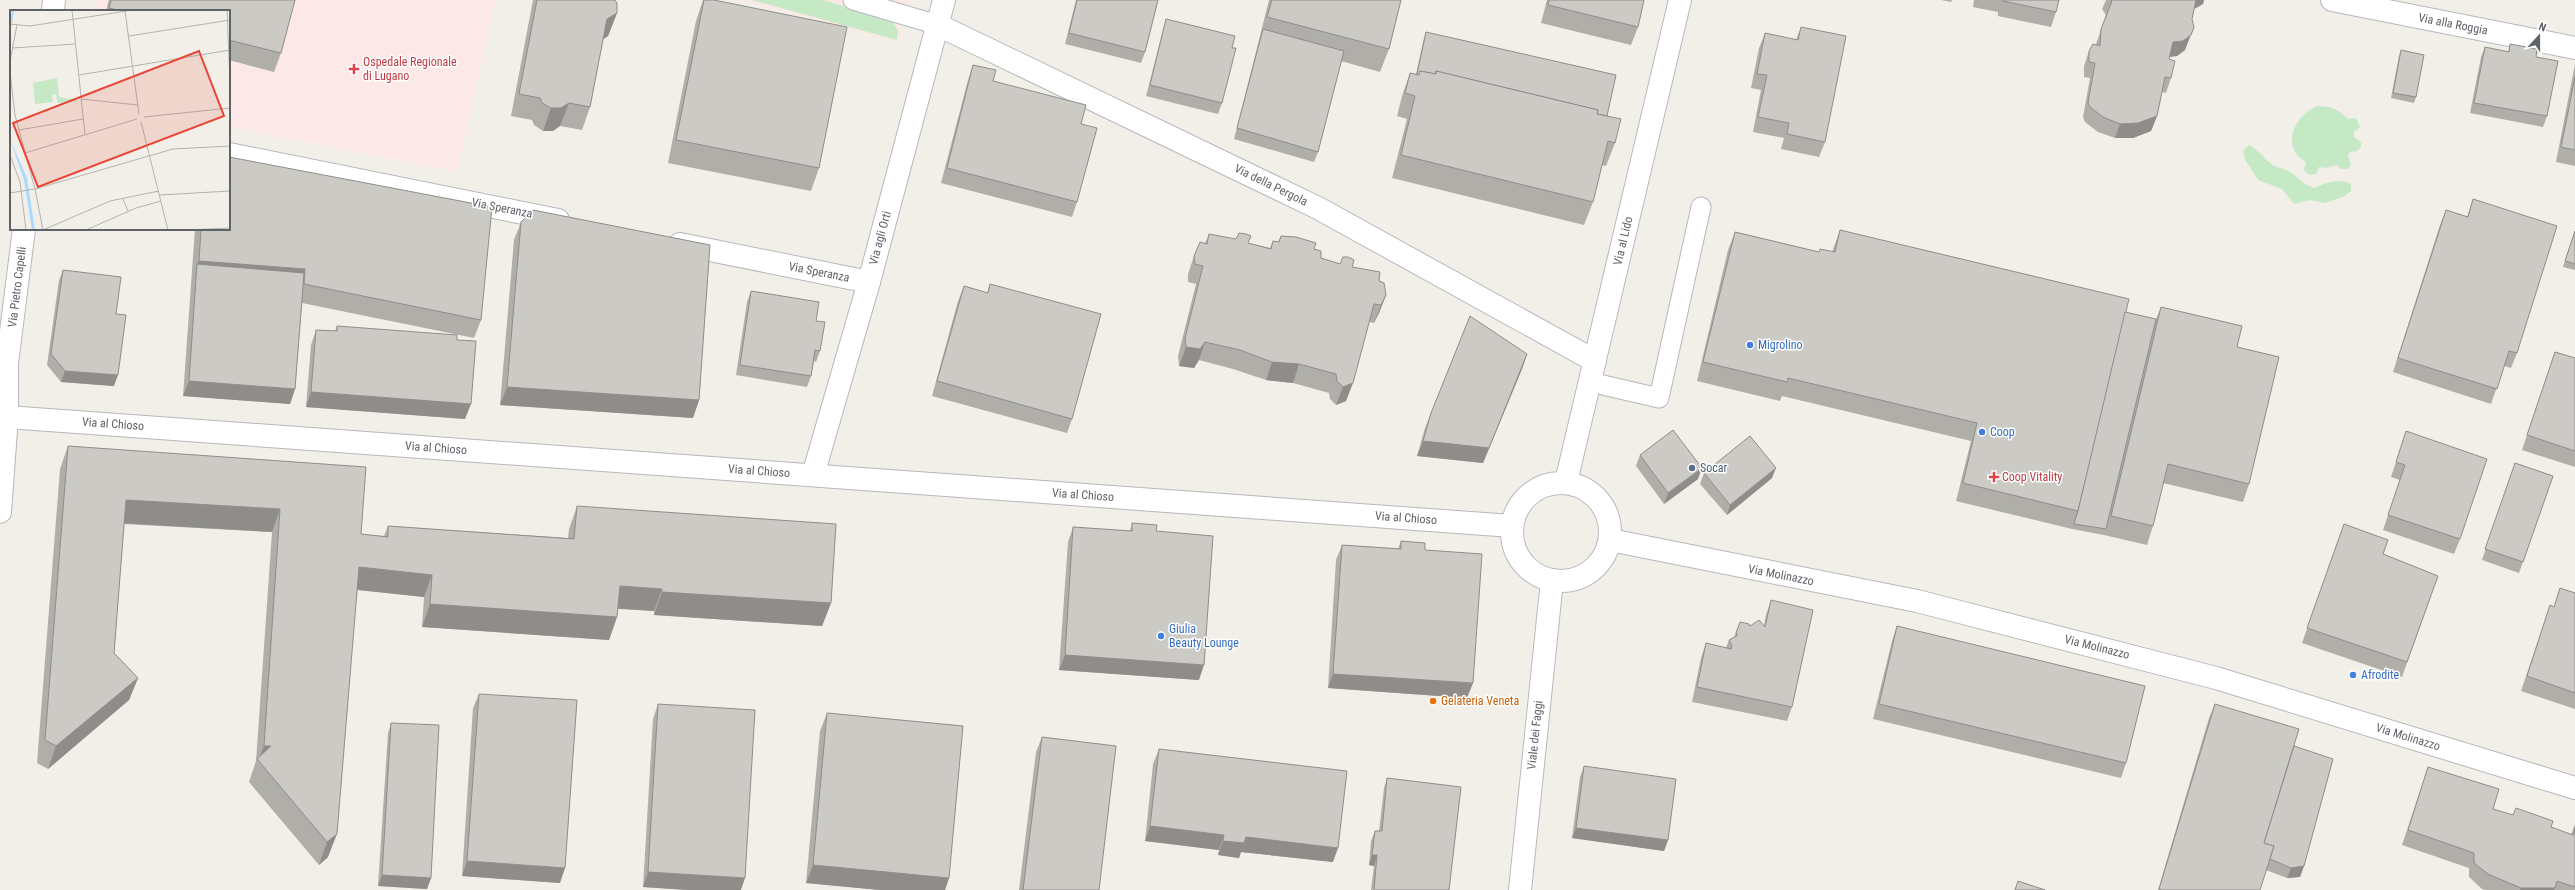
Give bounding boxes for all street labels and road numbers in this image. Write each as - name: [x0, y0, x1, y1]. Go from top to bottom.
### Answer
- street label: Via alla Roggia: [2417, 10, 2489, 38]
- street label: Via della Pergola: [1232, 161, 1310, 209]
- street label: Via Speranza: [470, 195, 534, 221]
- street label: Via agli Orti: [866, 209, 894, 267]
- street label: Via al Lido: [1611, 215, 1635, 267]
- street label: Via Pietro Capelli: [5, 246, 29, 328]
- street label: Via Speranza: [787, 259, 851, 285]
- street label: Via al Chioso: [82, 415, 144, 433]
- street label: Via al Chioso: [405, 439, 467, 457]
- street label: Via al Chioso: [728, 462, 790, 480]
- street label: Via al Chioso: [1052, 486, 1114, 504]
- street label: Via al Chioso: [1375, 509, 1437, 527]
- street label: Via Molinazzo: [1747, 562, 1815, 588]
- street label: Via Molinazzo: [2063, 632, 2131, 662]
- street label: Viale dei Faggi: [1524, 700, 1546, 770]
- street label: Via Molinazzo: [2374, 721, 2442, 753]

